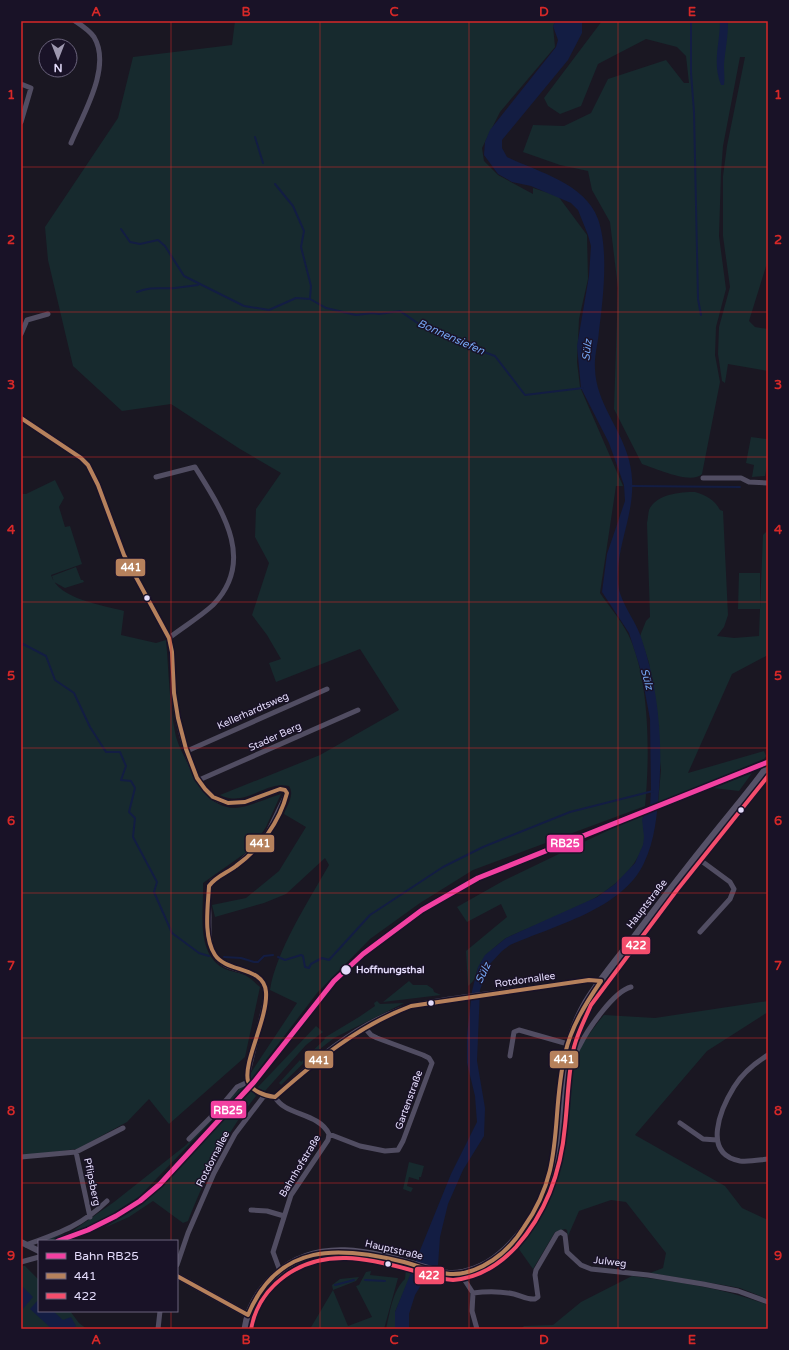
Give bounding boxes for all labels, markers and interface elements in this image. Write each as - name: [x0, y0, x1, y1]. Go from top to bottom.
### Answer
- text: A: [91, 4, 101, 20]
- text: B: [241, 4, 251, 20]
- text: C: [389, 4, 399, 20]
- text: D: [539, 4, 549, 20]
- text: E: [688, 4, 696, 20]
- north arrow: [38, 38, 78, 78]
- text: N: [54, 61, 62, 74]
- text: 1: [7, 87, 15, 103]
- text: 1: [774, 87, 782, 103]
- text: 2: [7, 232, 15, 248]
- text: 2: [774, 232, 782, 248]
- water label: Bonnensiefen: [416, 316, 487, 358]
- water label: Sülz: [579, 337, 595, 362]
- text: 3: [7, 377, 15, 393]
- text: 3: [774, 377, 782, 393]
- text: 4: [7, 522, 16, 538]
- text: 4: [774, 522, 783, 538]
- line badge: 441: [115, 558, 146, 577]
- text: 441: [121, 561, 141, 574]
- unlabelled marker: [142, 593, 152, 603]
- water label: Sülz: [638, 667, 656, 693]
- text: 5: [7, 668, 15, 684]
- text: 5: [774, 668, 782, 684]
- street label: Kellerhardtsweg: [215, 690, 291, 732]
- street label: Stader Berg: [247, 720, 303, 754]
- unlabelled marker: [736, 805, 746, 815]
- text: 6: [7, 813, 15, 829]
- text: 6: [774, 813, 782, 829]
- line badge: 441: [245, 834, 275, 853]
- line badge: RB25: [546, 834, 584, 853]
- text: 441: [250, 837, 270, 850]
- text: RB25: [550, 837, 580, 850]
- street label: Hauptstraße: [624, 877, 670, 931]
- line badge: 422: [621, 936, 651, 955]
- text: 422: [626, 939, 646, 952]
- text: 7: [7, 958, 15, 974]
- text: 7: [774, 958, 782, 974]
- water label: Sülz: [473, 959, 494, 986]
- marker: Hoffnungsthal: [339, 963, 353, 977]
- place label: Hoffnungsthal: [356, 964, 425, 976]
- street label: Rotdornallee: [494, 970, 556, 990]
- unlabelled marker: [426, 998, 436, 1008]
- line badge: 441: [304, 1050, 334, 1069]
- line badge: 441: [549, 1050, 579, 1069]
- text: 441: [554, 1053, 574, 1066]
- text: 441: [309, 1054, 329, 1067]
- street label: Gartenstraße: [393, 1068, 425, 1131]
- line badge: RB25: [210, 1100, 247, 1119]
- text: 8: [7, 1103, 15, 1119]
- text: 8: [774, 1103, 782, 1119]
- text: RB25: [213, 1104, 243, 1117]
- street label: Rotdornallee: [194, 1129, 232, 1189]
- street label: Bahnhofstraße: [277, 1132, 323, 1199]
- street label: Pflipsberg: [81, 1157, 103, 1207]
- street label: Hauptstraße: [364, 1238, 424, 1263]
- legend: [38, 1240, 178, 1312]
- text: 9: [7, 1248, 15, 1264]
- text: 9: [774, 1248, 782, 1264]
- text: Bahn RB25: [74, 1249, 139, 1263]
- street label: Julweg: [593, 1254, 627, 1270]
- unlabelled marker: [383, 1259, 393, 1269]
- line badge: 422: [414, 1266, 445, 1285]
- text: 441: [74, 1269, 97, 1283]
- text: 422: [419, 1269, 439, 1282]
- text: 422: [74, 1289, 97, 1303]
- text: A: [91, 1332, 101, 1348]
- text: B: [241, 1332, 251, 1348]
- text: C: [389, 1332, 399, 1348]
- text: D: [539, 1332, 549, 1348]
- text: E: [688, 1332, 696, 1348]

